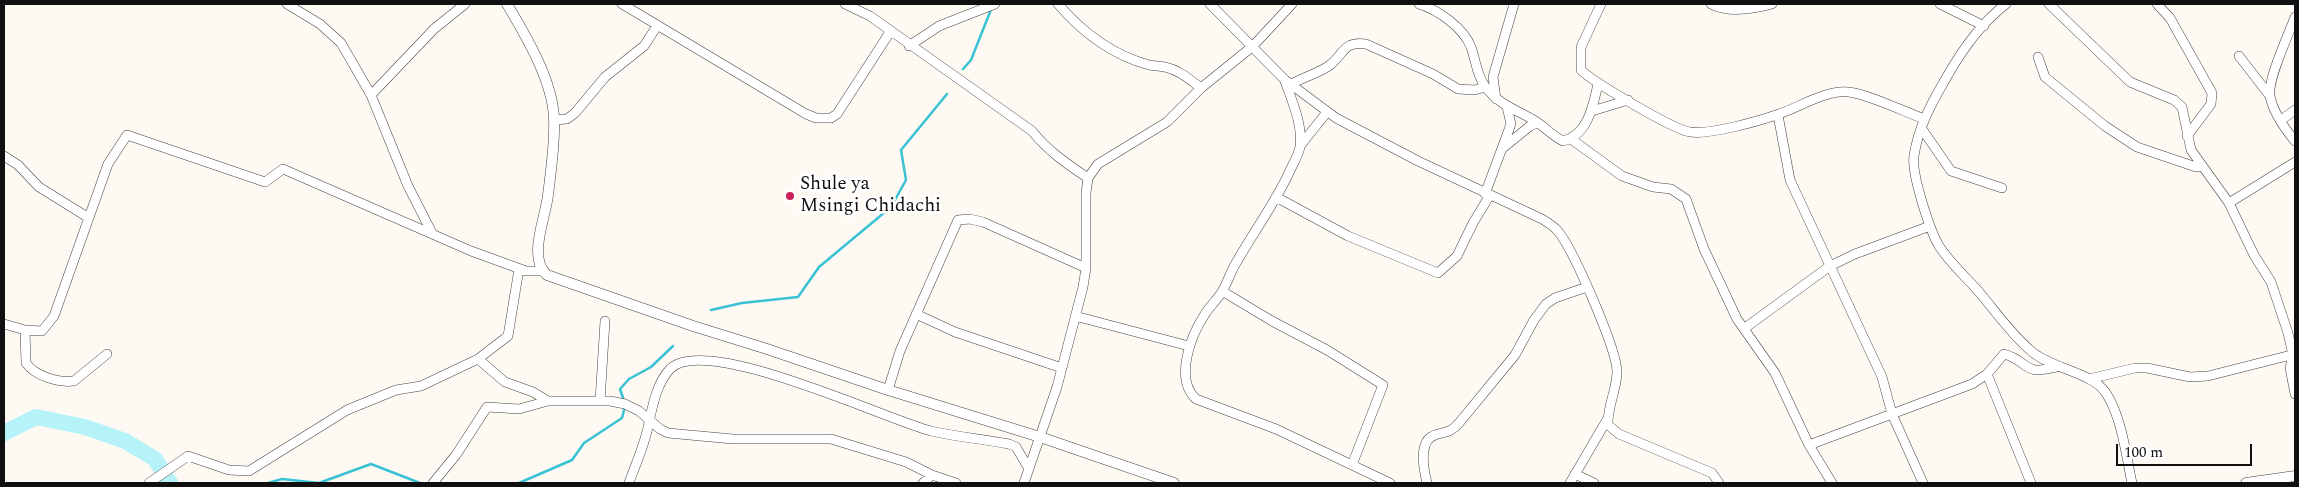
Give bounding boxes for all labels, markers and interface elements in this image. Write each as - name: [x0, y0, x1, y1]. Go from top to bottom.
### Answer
- place label: Shule ya Msingi Chidachi: [800, 174, 941, 218]
- marker: Shule ya Msingi Chidachi: [784, 190, 796, 202]
- scale bar: [2119, 434, 2255, 466]
- text: 100 m: [2124, 441, 2163, 464]

